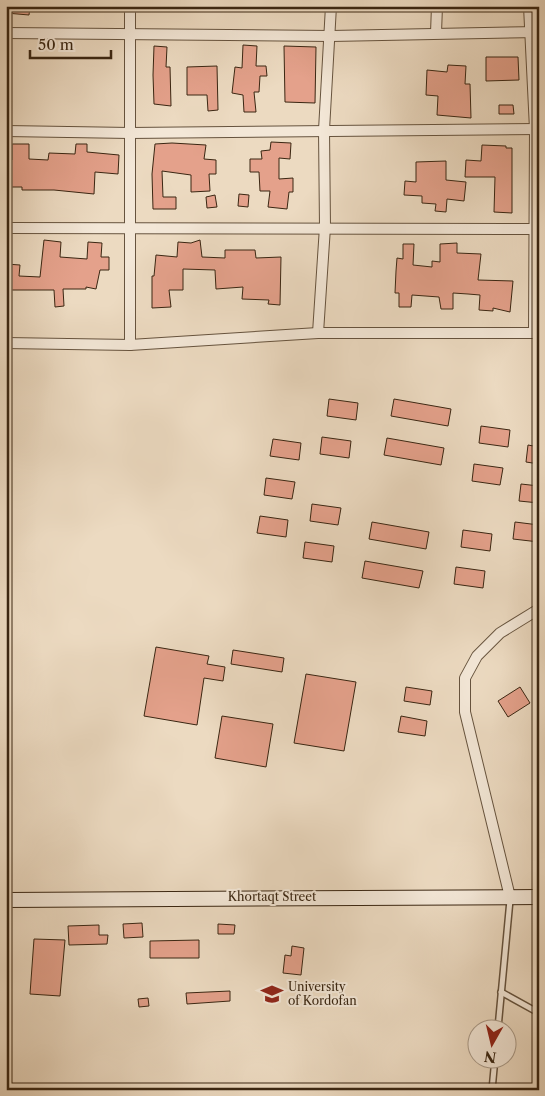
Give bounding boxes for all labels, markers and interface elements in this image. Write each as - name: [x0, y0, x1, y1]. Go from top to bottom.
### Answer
- scale bar: [30, 28, 111, 60]
- text: 50 m: [38, 35, 74, 54]
- street label: Khortaqt Street: [228, 889, 317, 904]
- place label: University of Kordofan: [288, 979, 357, 1008]
- school or university icon: University of Kordofan: [259, 981, 285, 1007]
- north arrow: [468, 1018, 518, 1068]
- text: N: [483, 1047, 497, 1067]

